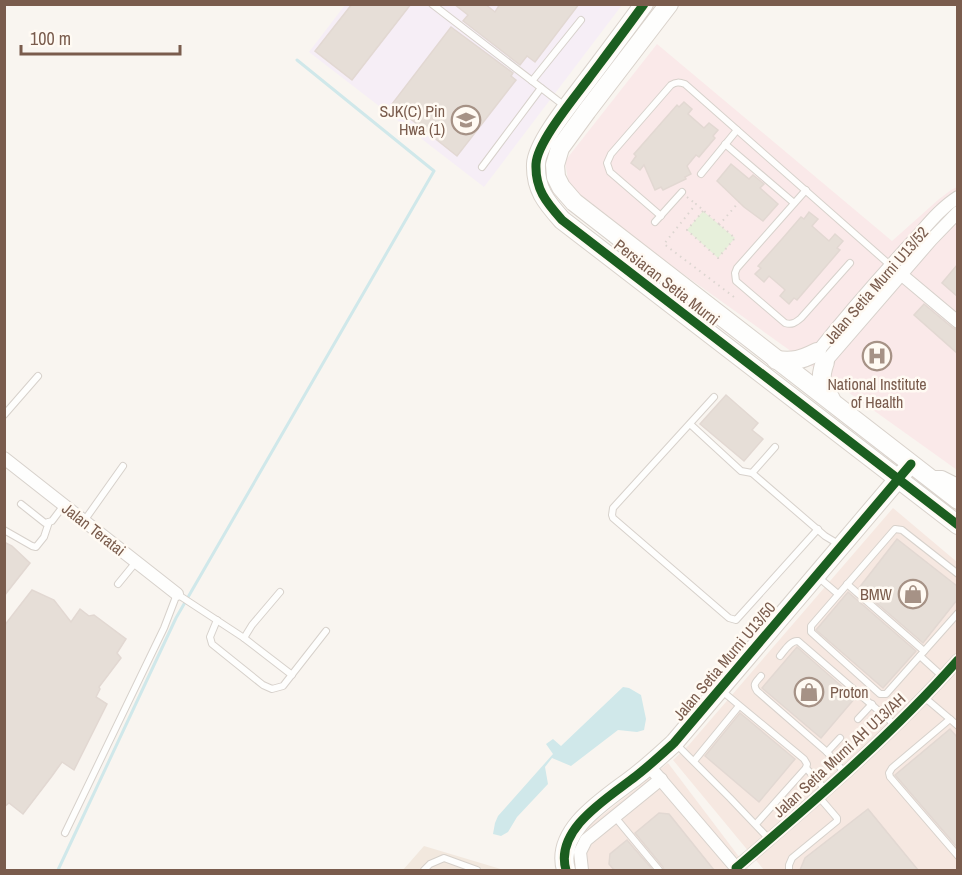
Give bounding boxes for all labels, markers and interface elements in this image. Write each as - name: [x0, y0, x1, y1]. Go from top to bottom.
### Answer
- scale bar: [21, 18, 180, 56]
- text: 100 m: [30, 26, 71, 51]
- place label: SJK(C) Pin Hwa (1): [379, 100, 445, 140]
- school or university icon: SJK(C) Pin Hwa (1): [450, 104, 482, 136]
- street label: Jalan Setia Murni U13/52: [819, 222, 933, 348]
- street label: Persiaran Setia Murni: [610, 234, 724, 330]
- hospital icon: National Institute of Health: [861, 340, 893, 372]
- place label: National Institute of Health: [827, 373, 927, 413]
- street label: Jalan Teratai: [58, 497, 130, 561]
- shop icon: BMW: [897, 578, 929, 610]
- place label: BMW: [860, 583, 893, 605]
- street label: Jalan Setia Murni U13/50: [668, 597, 780, 725]
- shop icon: Proton: [793, 676, 825, 708]
- place label: Proton: [830, 681, 869, 703]
- street label: Jalan Setia Murni AH U13/AH: [768, 688, 910, 822]

